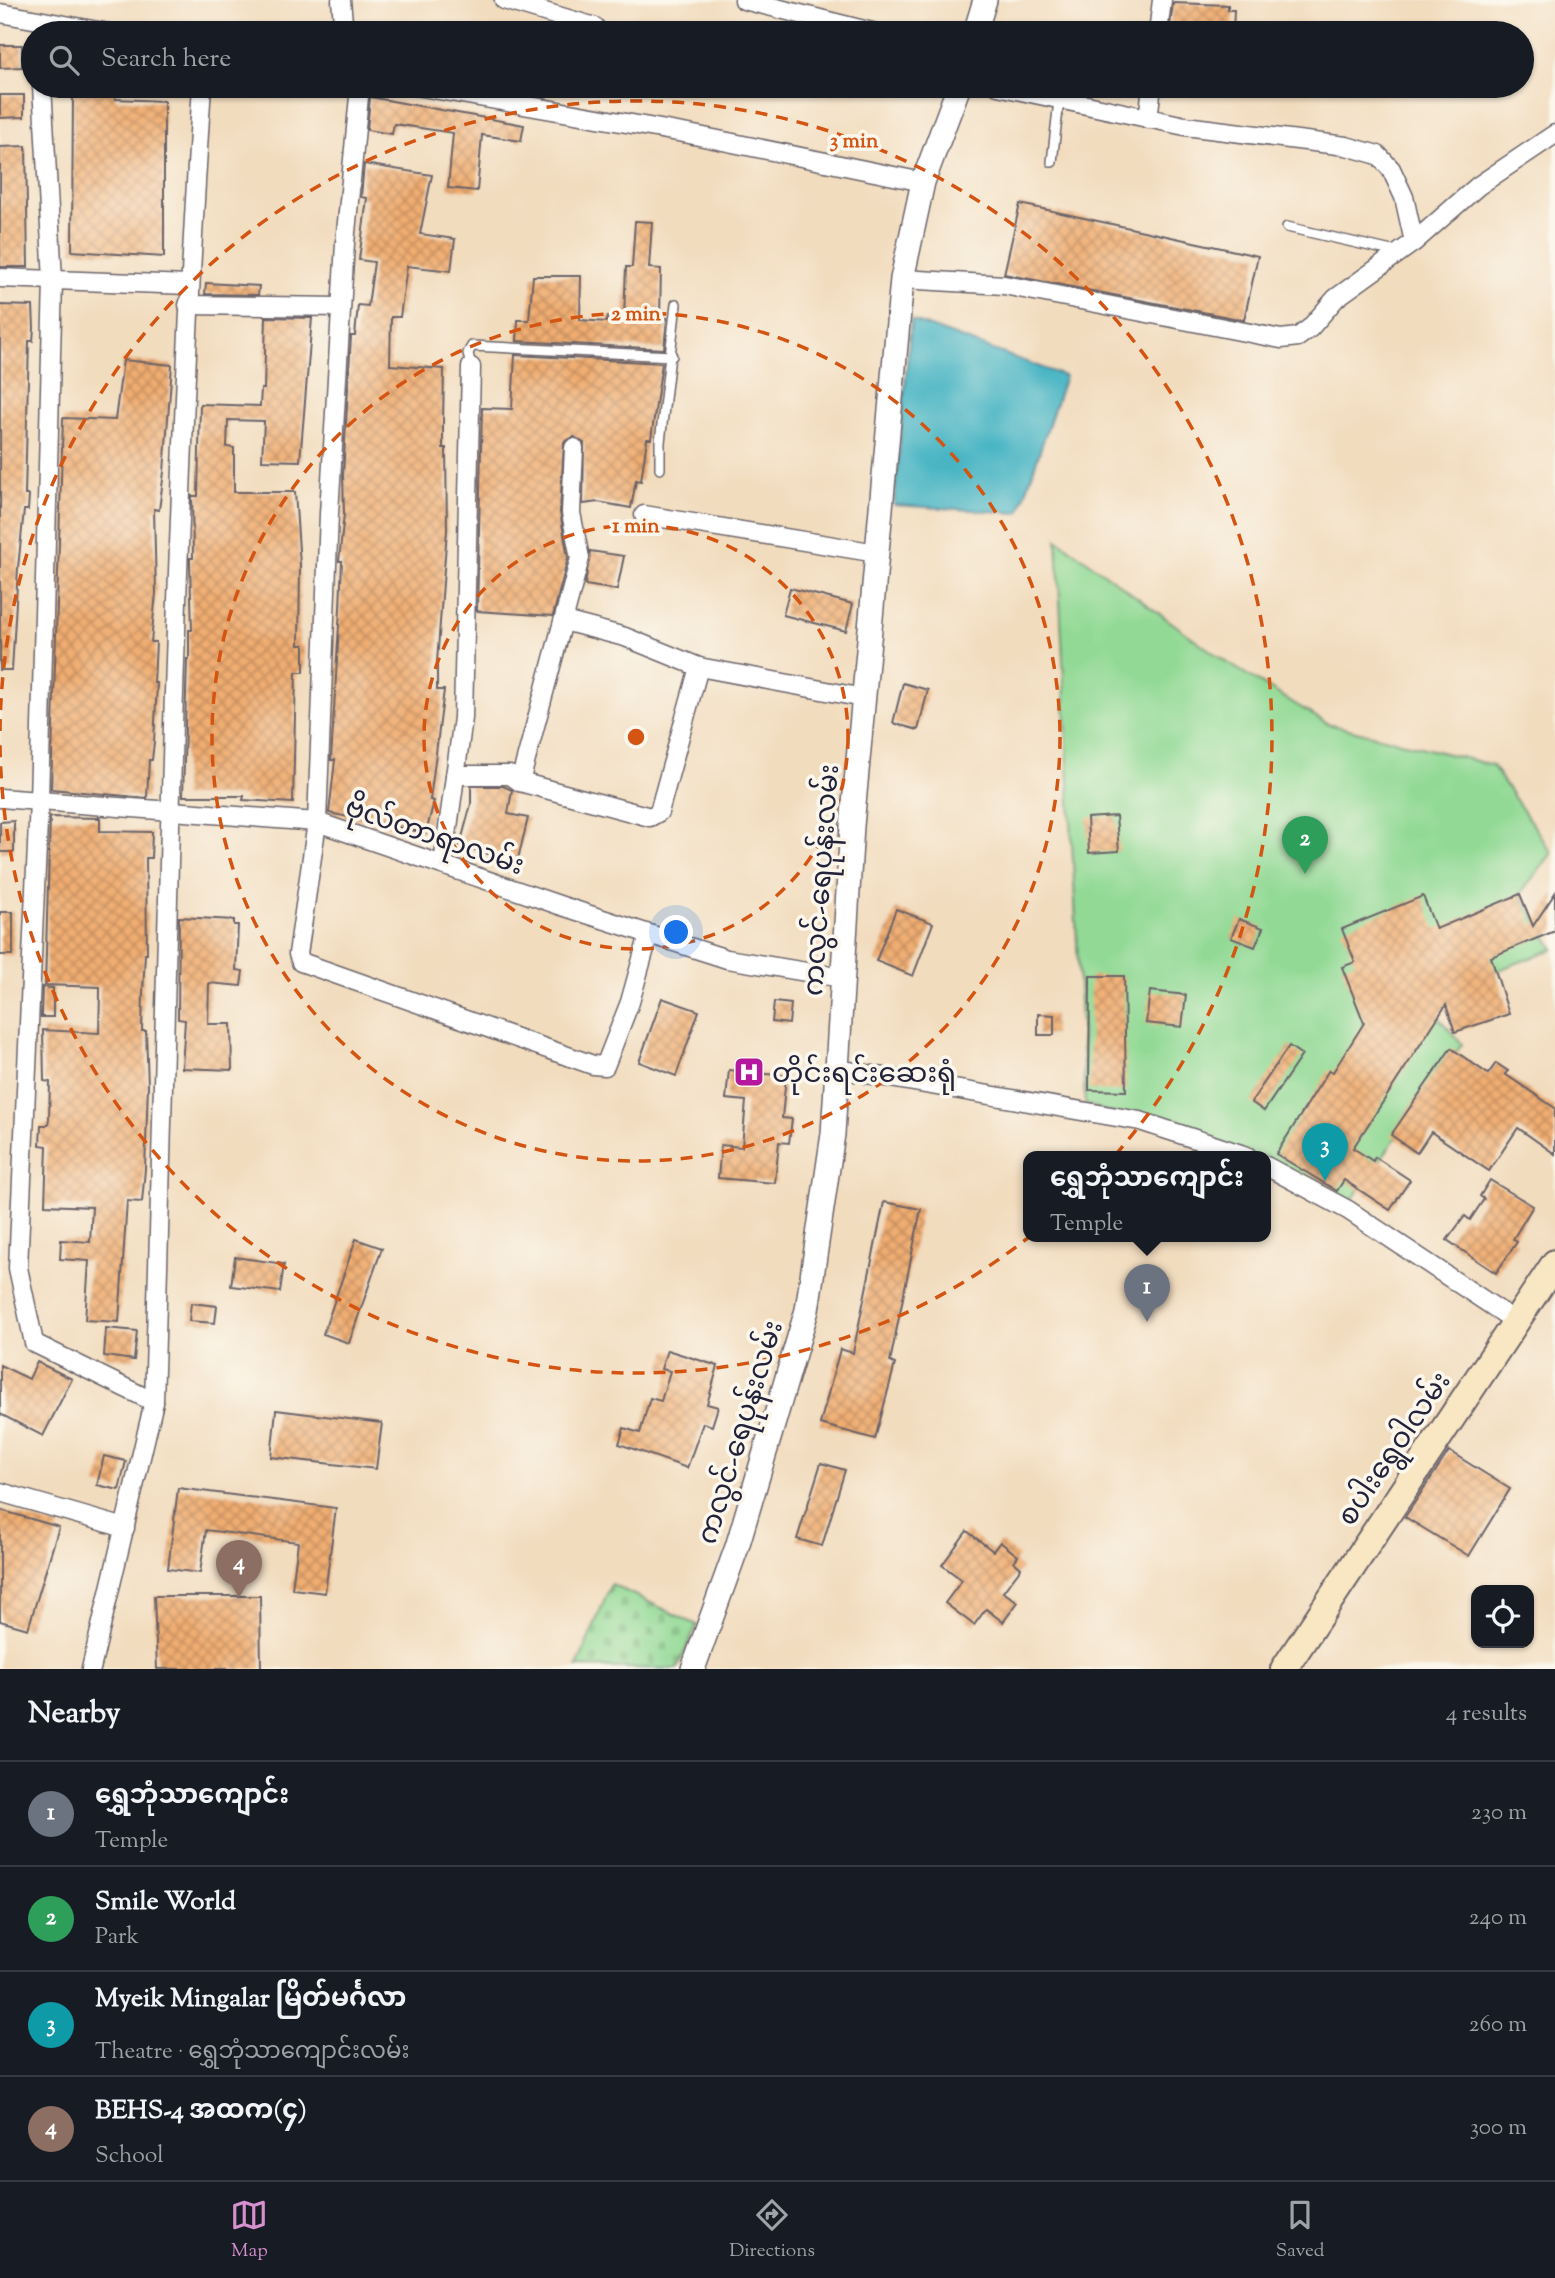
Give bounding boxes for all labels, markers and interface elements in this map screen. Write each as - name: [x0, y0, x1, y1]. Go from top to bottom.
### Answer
- search box: [21, 21, 1534, 98]
- icon: search: [45, 41, 83, 79]
- text: Search here: [101, 41, 231, 78]
- text: 3 min: [830, 127, 879, 157]
- text: 2 min: [611, 300, 662, 330]
- text: 1 min: [612, 512, 660, 542]
- centre of rings: [624, 725, 648, 749]
- street label: ကလွင်-ရေပုန်းလမ်း: [794, 763, 851, 997]
- street label: ဗိုလ်တာရာလမ်း: [339, 788, 529, 887]
- pin: 2: [1282, 816, 1328, 874]
- your location: [659, 915, 693, 949]
- place label: တိုင်းရင်းဆေးရုံ: [772, 1054, 956, 1095]
- hospital icon: တိုင်းရင်းဆေးရုံ: [732, 1055, 766, 1089]
- pin: 3: [1302, 1123, 1348, 1181]
- popup: [1023, 1151, 1271, 1242]
- text: ရွှေဘုံသာကျောင်း: [1050, 1161, 1244, 1198]
- text: Temple: [1050, 1208, 1123, 1241]
- pin: 1: [1124, 1264, 1170, 1322]
- street label: ကလွင်-ရေပုန်းလမ်း: [688, 1316, 795, 1550]
- street label: စပါးရွေဝါလမ်း: [1328, 1364, 1462, 1535]
- pin: 4: [216, 1540, 262, 1598]
- map controls: [1471, 1585, 1534, 1648]
- button: locate: [1471, 1585, 1534, 1648]
- text: Nearby: [28, 1693, 120, 1736]
- text: 4 results: [1446, 1698, 1527, 1731]
- text: ရွှေဘုံသာကျောင်း: [95, 1778, 289, 1815]
- text: 1: [47, 1797, 55, 1830]
- text: 230 m: [1471, 1797, 1527, 1830]
- text: Temple: [95, 1825, 168, 1858]
- text: Smile World: [95, 1884, 236, 1921]
- text: 2: [46, 1902, 56, 1935]
- text: 240 m: [1469, 1902, 1527, 1935]
- text: Park: [95, 1921, 139, 1954]
- text: Myeik Mingalar မြိတ်မင်္ဂလာ: [95, 1981, 406, 2018]
- text: 3: [46, 2009, 56, 2042]
- text: 260 m: [1469, 2009, 1527, 2042]
- text: Theatre · ရွှေဘုံသာကျောင်းလမ်း: [95, 2036, 409, 2069]
- text: BEHS-4 အထက(၄): [95, 2093, 307, 2130]
- text: 4: [45, 2112, 57, 2145]
- text: 300 m: [1470, 2112, 1527, 2145]
- text: School: [95, 2140, 164, 2173]
- tab: Map: [230, 2196, 268, 2265]
- tab: Directions: [729, 2196, 815, 2265]
- tab: Saved: [1276, 2196, 1325, 2265]

